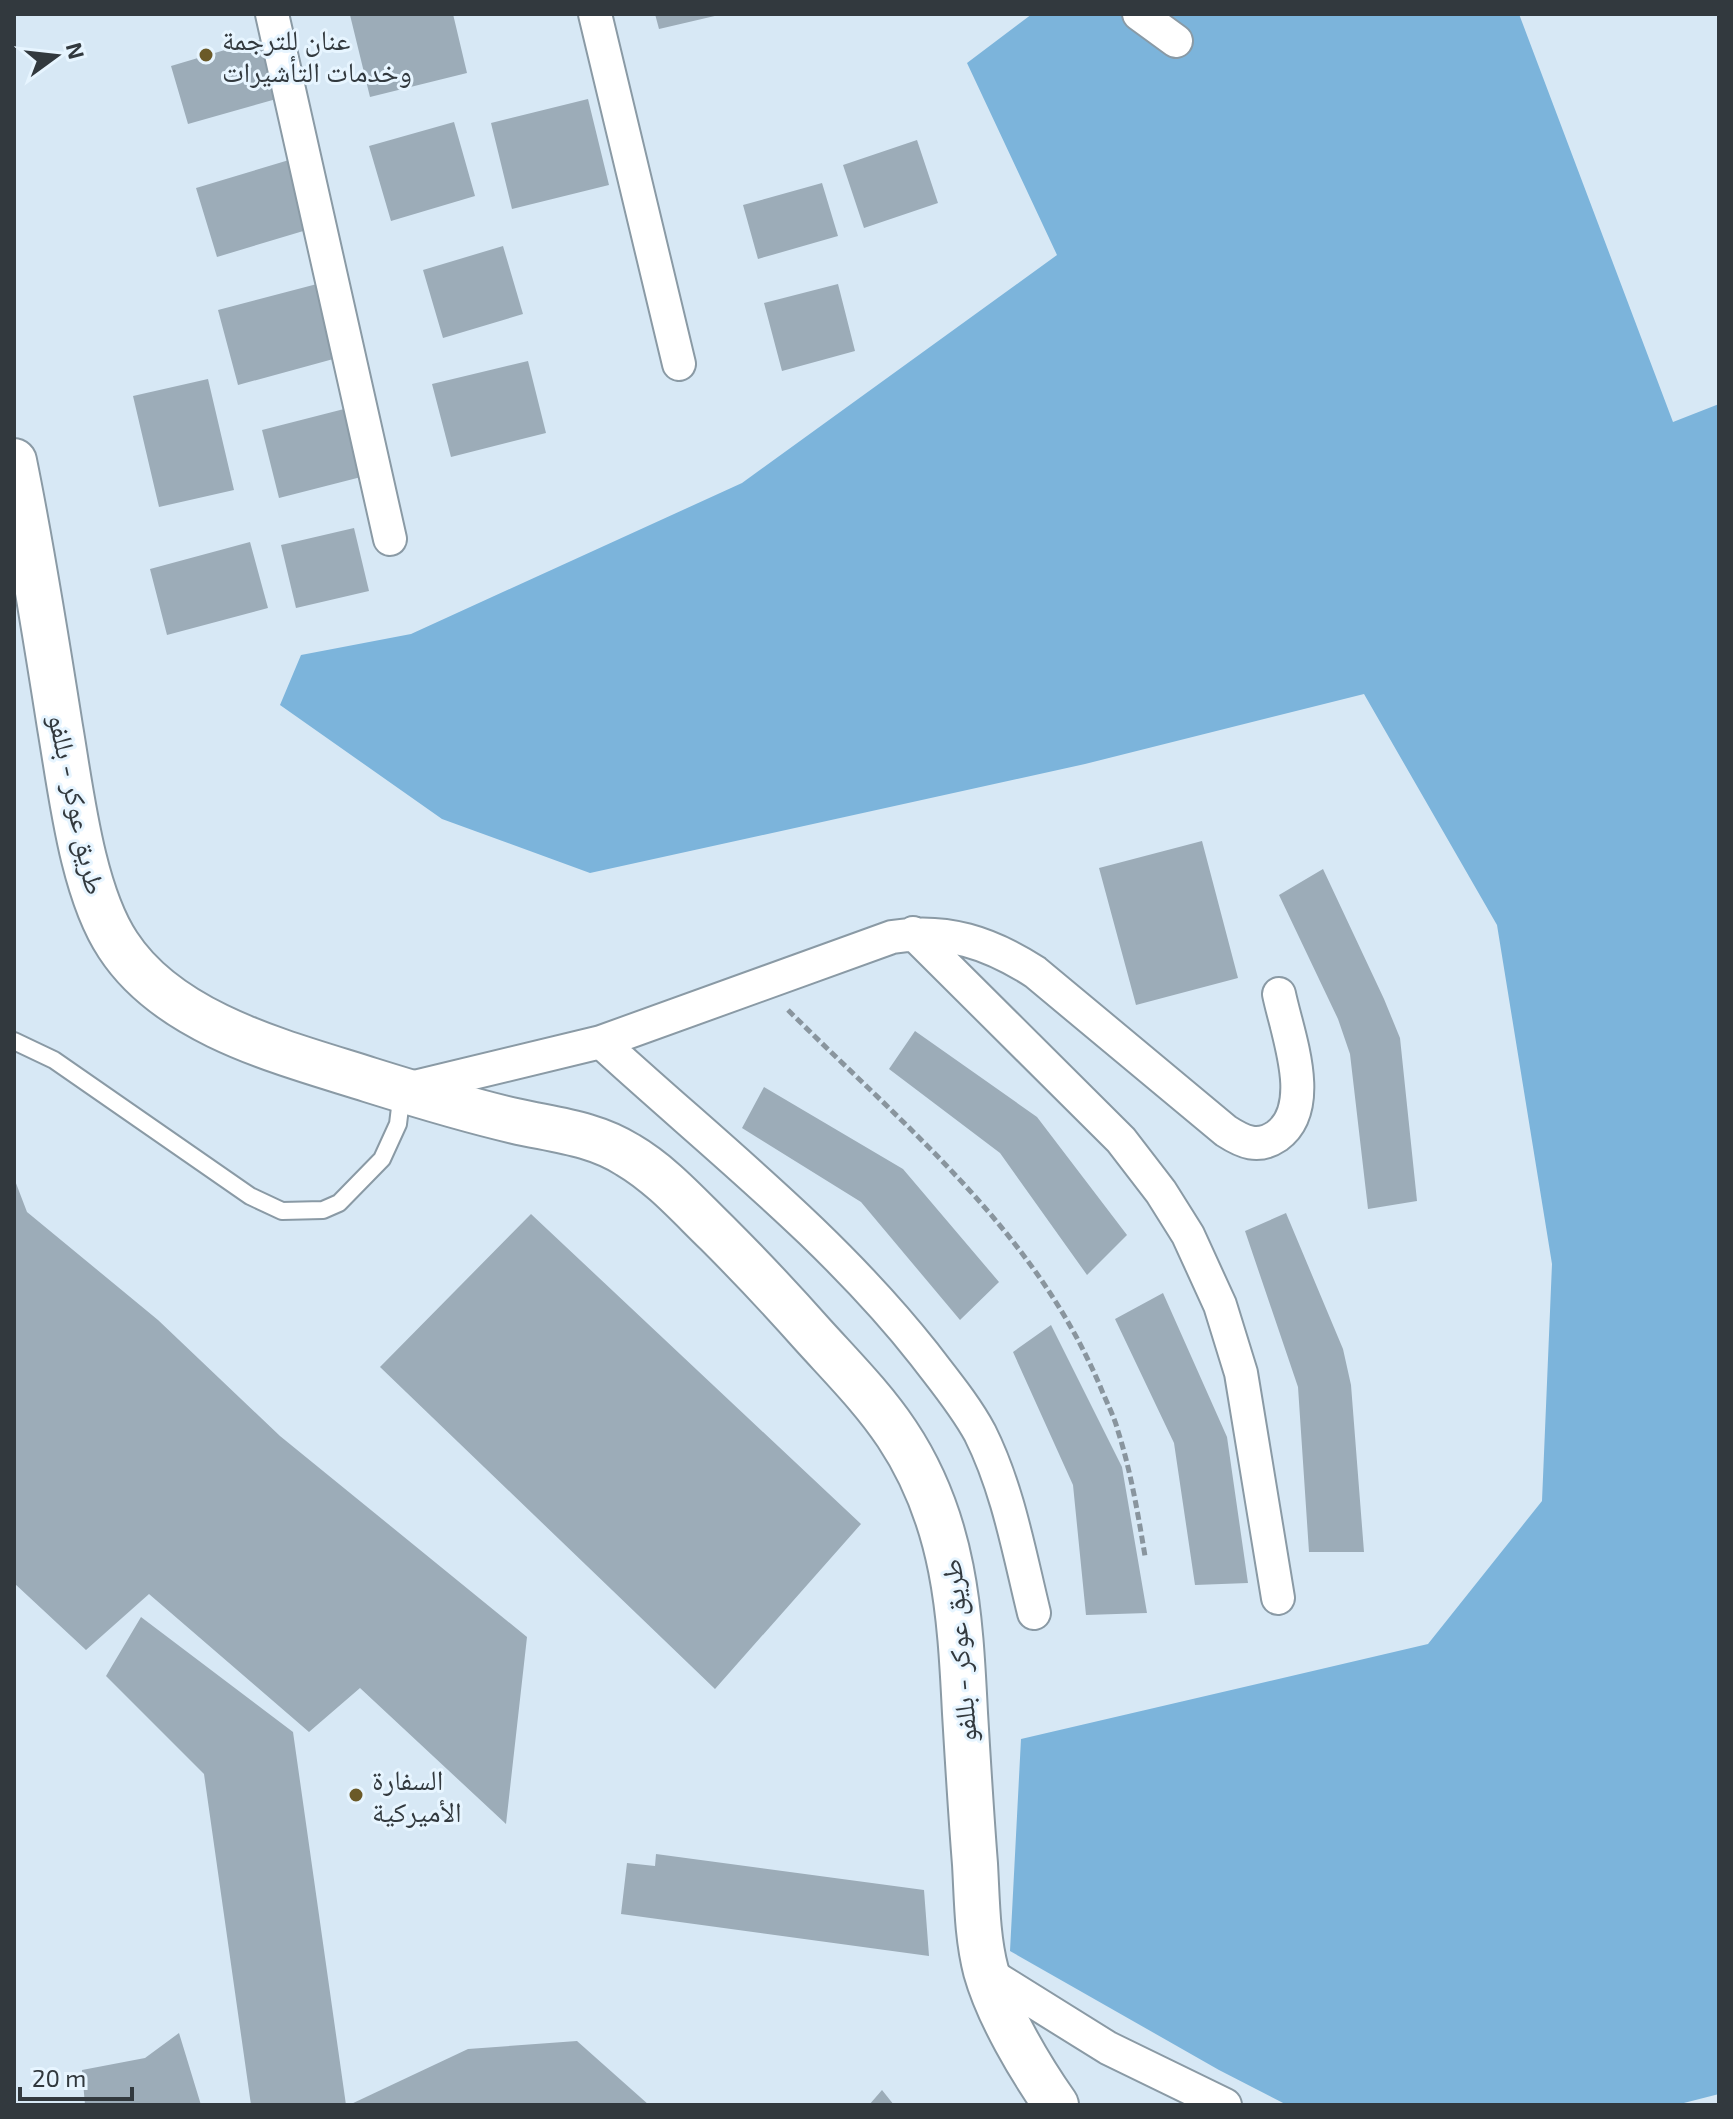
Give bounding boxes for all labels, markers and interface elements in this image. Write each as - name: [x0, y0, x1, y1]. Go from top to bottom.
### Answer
- north arrow: [16, 16, 96, 96]
- place label: عنان للترجمة وخدمات التأشيرات: [222, 22, 412, 88]
- text: N: [62, 40, 91, 62]
- marker: عنان للترجمة وخدمات التأشيرات: [197, 46, 215, 64]
- street label: طريق عوكر - بللفو: [40, 710, 114, 898]
- street label: طريق عوكر - بللفو: [933, 1558, 985, 1744]
- place label: السفارة الأميركية: [372, 1762, 462, 1828]
- marker: السفارة الأميركية: [347, 1786, 365, 1804]
- scale bar: [20, 2051, 132, 2101]
- text: 20 m: [32, 2063, 86, 2092]

